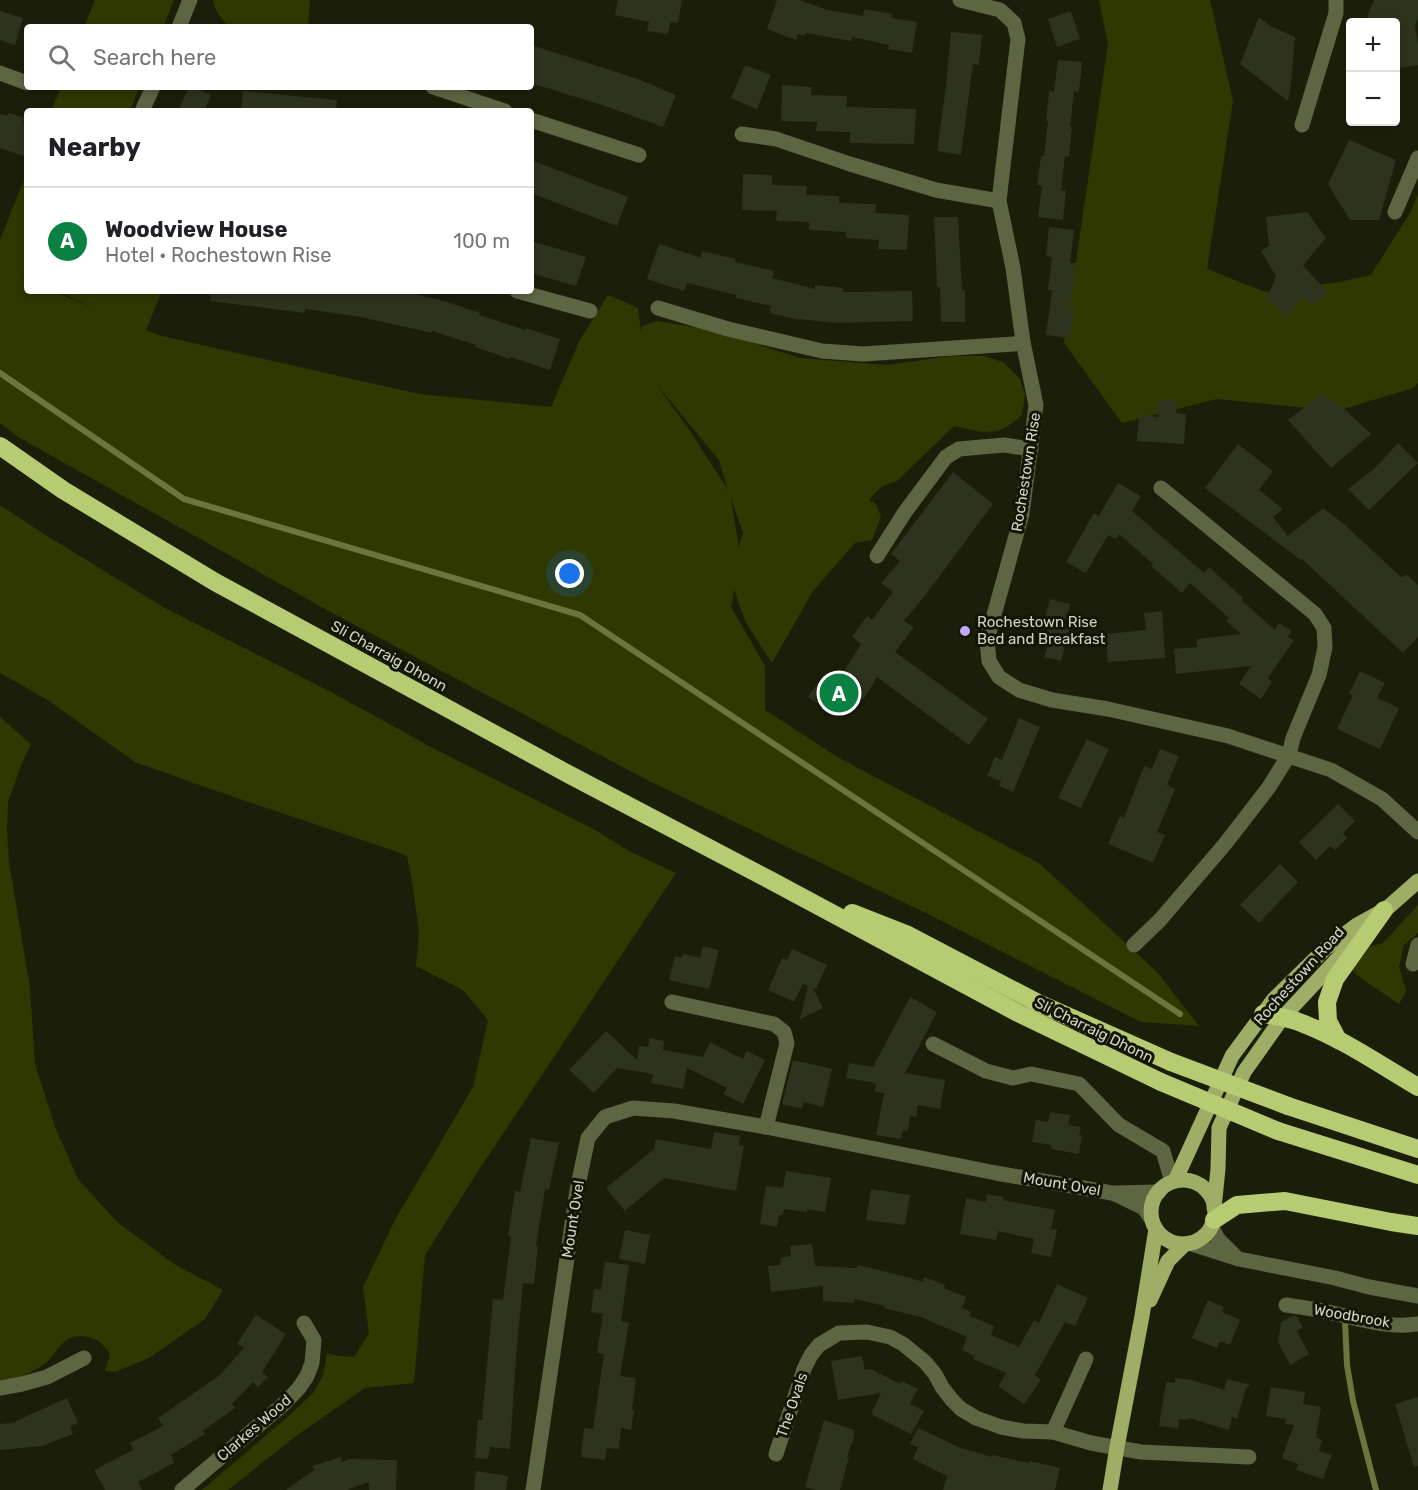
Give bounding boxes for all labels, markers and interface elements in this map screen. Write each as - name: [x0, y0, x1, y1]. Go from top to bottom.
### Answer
- map controls: [1346, 18, 1400, 126]
- button: +: [1346, 18, 1400, 72]
- search box: [24, 24, 534, 90]
- icon: search: [45, 41, 78, 74]
- text: Search here: [93, 44, 216, 71]
- button: −: [1346, 72, 1400, 126]
- text: Nearby: [48, 132, 141, 163]
- text: Woodview House: [105, 216, 288, 243]
- text: A: [60, 229, 75, 253]
- text: 100 m: [453, 229, 510, 253]
- text: Hotel · Rochestown Rise: [105, 243, 331, 267]
- street label: Rochestown Rise: [1008, 411, 1044, 533]
- your location: [555, 559, 584, 588]
- place label: Rochestown Rise Bed and Breakfast: [977, 613, 1106, 648]
- street label: Sli Charraig Dhonn: [328, 617, 450, 695]
- marker: Rochestown Rise Bed and Breakfast: [958, 624, 972, 638]
- pin: A: [820, 670, 858, 716]
- street label: Rochestown Road: [1250, 923, 1348, 1029]
- street label: Sli Charraig Dhonn: [1032, 993, 1156, 1067]
- street label: Mount Ovel: [1022, 1168, 1102, 1200]
- street label: Mount Ovel: [558, 1179, 588, 1259]
- street label: Woodbrook: [1312, 1300, 1392, 1332]
- street label: The Ovals: [773, 1370, 812, 1440]
- street label: Clarkes Wood: [213, 1391, 295, 1465]

